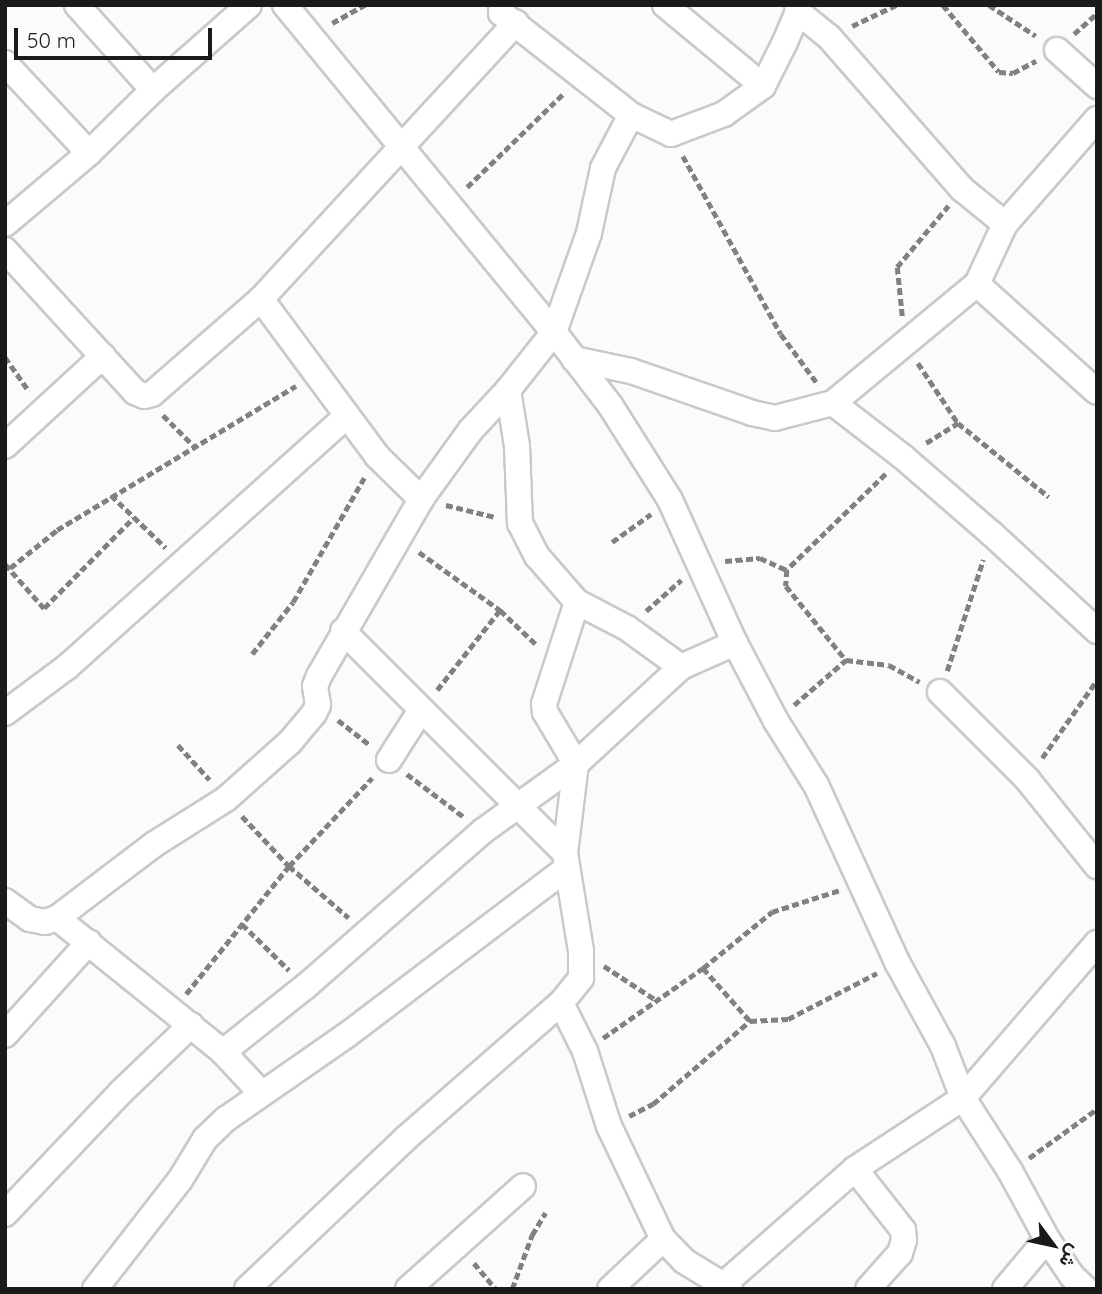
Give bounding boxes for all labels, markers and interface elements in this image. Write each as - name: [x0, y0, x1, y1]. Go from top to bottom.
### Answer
- scale bar: [18, 14, 215, 58]
- text: 50 m: [27, 27, 76, 53]
- north arrow: [1018, 1210, 1088, 1280]
- text: ش: [1054, 1240, 1087, 1273]

